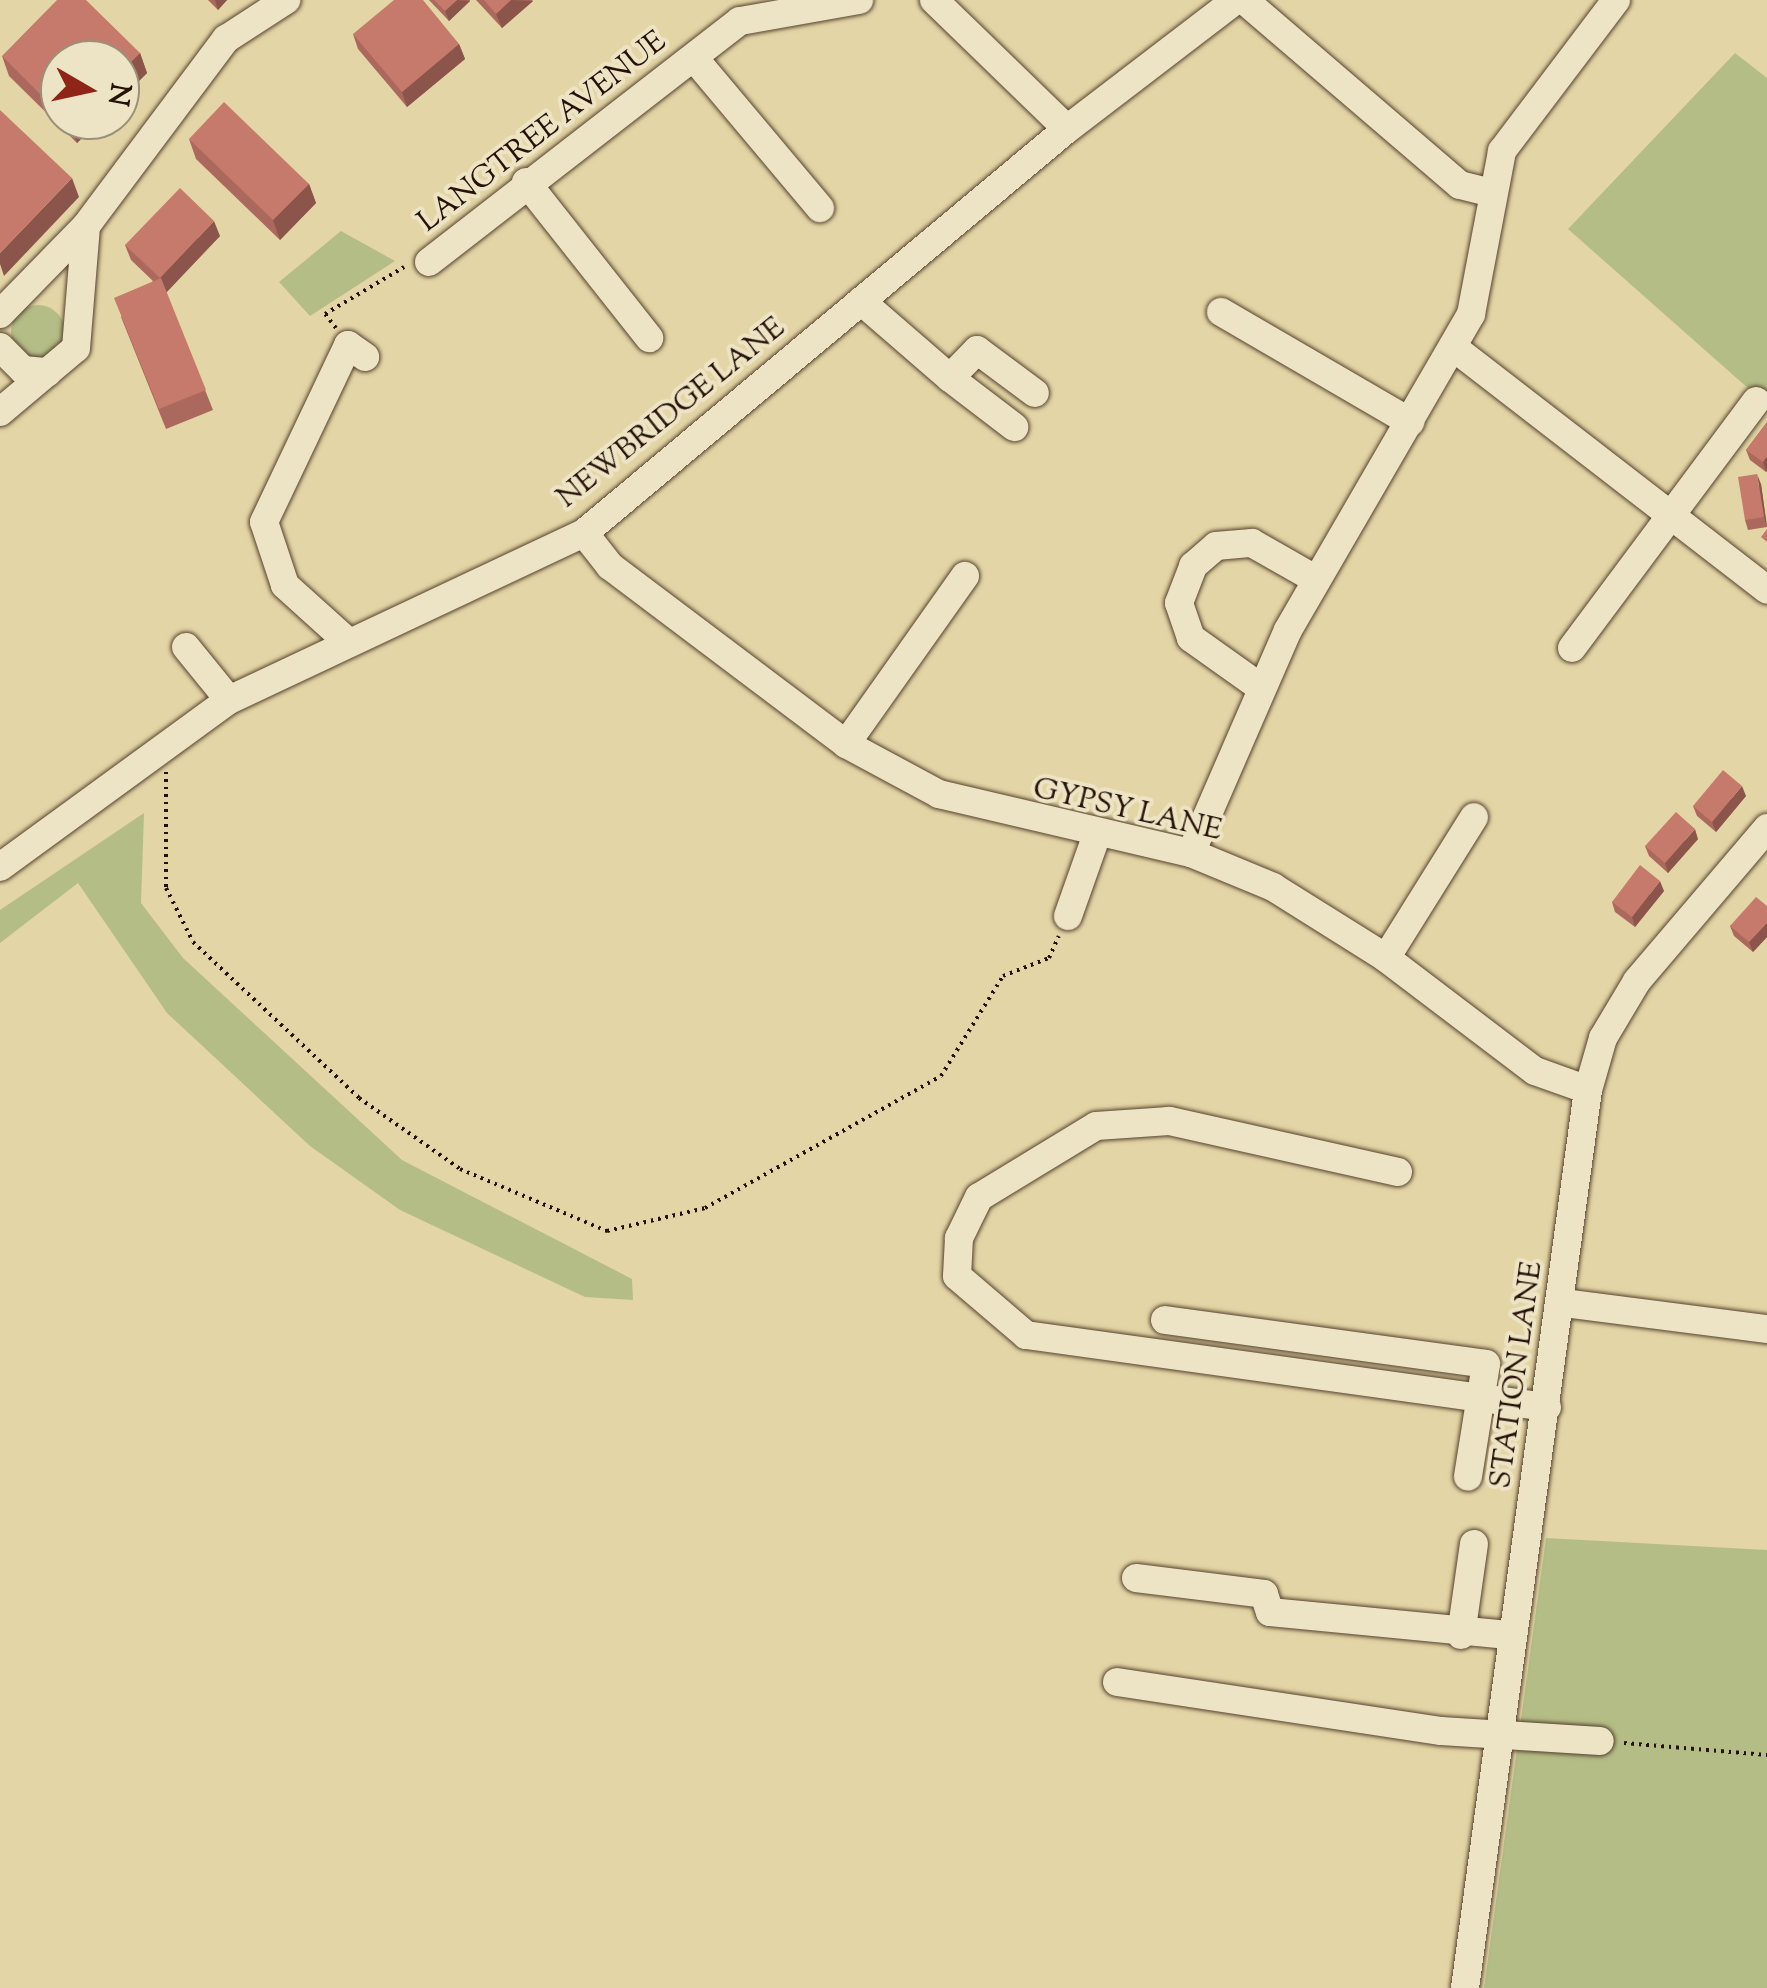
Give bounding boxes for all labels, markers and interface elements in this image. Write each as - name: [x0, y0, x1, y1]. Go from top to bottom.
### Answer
- street label: LANGTREE AVENUE: [412, 25, 674, 241]
- north arrow: [40, 40, 140, 140]
- text: N: [96, 80, 139, 109]
- street label: NEWBRIDGE LANE: [551, 311, 793, 517]
- street label: GYPSY LANE: [1029, 772, 1225, 850]
- street label: STATION LANE: [1484, 1259, 1552, 1491]

